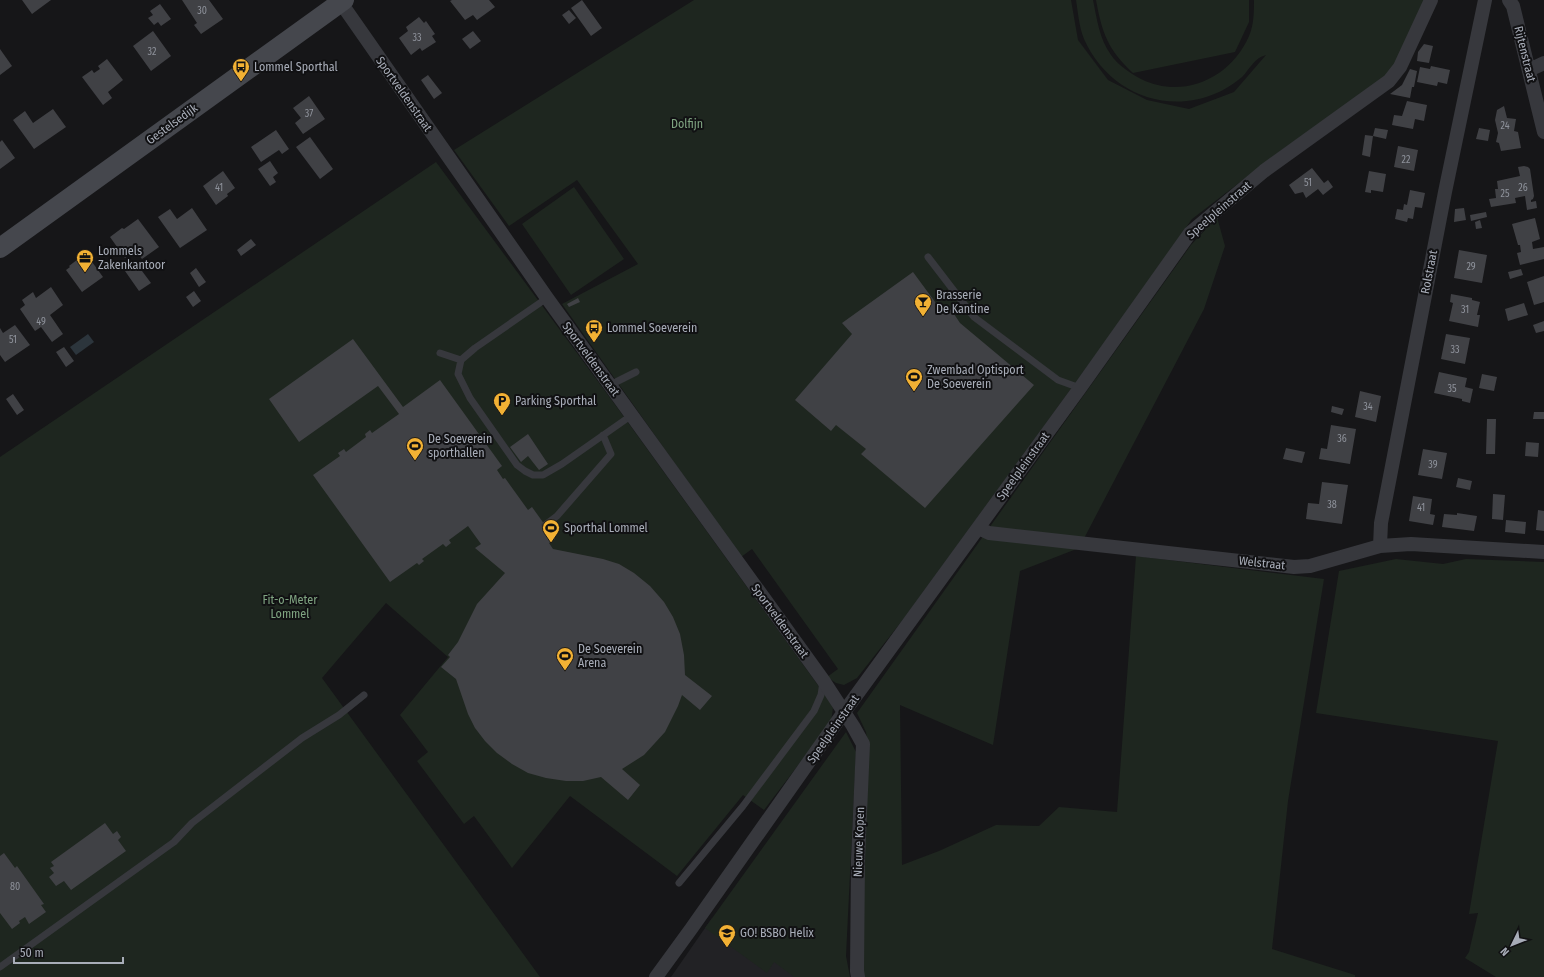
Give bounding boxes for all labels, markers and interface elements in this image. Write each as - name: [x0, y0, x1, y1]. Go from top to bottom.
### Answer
- house number: 30: [197, 5, 207, 17]
- street label: Rijtenstraat: [1511, 25, 1539, 83]
- house number: 33: [412, 32, 422, 44]
- house number: 32: [148, 46, 157, 58]
- street label: Sportveldenstraat: [373, 54, 435, 134]
- bus stop icon: Lommel Sporthal: [231, 57, 251, 82]
- place label: Lommel Sporthal: [254, 60, 338, 74]
- street label: Gestelsedijk: [144, 100, 201, 147]
- house number: 37: [305, 108, 313, 120]
- park label: Dolfijn: [671, 117, 703, 131]
- house number: 24: [1500, 120, 1510, 132]
- house number: 22: [1402, 154, 1411, 166]
- house number: 51: [1304, 177, 1312, 189]
- street label: Speelpleinstraat: [1184, 178, 1254, 242]
- house number: 41: [215, 182, 223, 194]
- house number: 26: [1518, 182, 1528, 194]
- house number: 25: [1501, 188, 1510, 200]
- place label: Lommels Zakenkantoor: [98, 244, 166, 272]
- office icon: Lommels Zakenkantoor: [75, 248, 95, 273]
- street label: Rolstraat: [1418, 249, 1440, 295]
- house number: 29: [1466, 261, 1476, 273]
- place label: Brasserie De Kantine: [936, 288, 989, 316]
- bar icon: Brasserie De Kantine: [913, 292, 933, 317]
- house number: 31: [1461, 304, 1469, 316]
- house number: 49: [36, 316, 46, 328]
- bus stop icon: Lommel Soeverein: [584, 318, 604, 343]
- street label: Sportveldenstraat: [559, 319, 623, 399]
- place label: Lommel Soeverein: [607, 321, 697, 335]
- house number: 51: [9, 334, 17, 346]
- house number: 33: [1450, 344, 1460, 356]
- place label: Zwembad Optisport De Soeverein: [927, 363, 1024, 391]
- sports icon: Zwembad Optisport De Soeverein: [904, 367, 924, 392]
- house number: 35: [1447, 383, 1457, 395]
- parking icon: Parking Sporthal: [492, 391, 512, 416]
- place label: Parking Sporthal: [515, 394, 596, 408]
- house number: 34: [1363, 401, 1373, 413]
- street label: Speelpleinstraat: [994, 429, 1052, 503]
- place label: De Soeverein sporthallen: [428, 432, 492, 460]
- house number: 36: [1337, 433, 1347, 445]
- sports icon: De Soeverein sporthallen: [405, 436, 425, 461]
- house number: 39: [1428, 459, 1438, 471]
- house number: 38: [1327, 499, 1337, 511]
- house number: 41: [1417, 502, 1425, 514]
- sports icon: Sporthal Lommel: [541, 518, 561, 543]
- place label: Sporthal Lommel: [564, 521, 648, 535]
- street label: Welstraat: [1238, 554, 1286, 572]
- street label: Sportveldenstraat: [748, 581, 812, 661]
- park label: Fit-o-Meter Lommel: [263, 593, 318, 621]
- place label: De Soeverein Arena: [578, 642, 642, 670]
- sports icon: De Soeverein Arena: [555, 646, 575, 671]
- street label: Speelpleinstraat: [804, 692, 862, 766]
- street label: Nieuwe Kopen: [851, 807, 867, 877]
- house number: 80: [10, 881, 20, 893]
- school or university icon: GO! BSBO Helix: [717, 923, 737, 948]
- north arrow: [1492, 925, 1532, 965]
- place label: GO! BSBO Helix: [740, 926, 815, 940]
- scale bar: [14, 939, 123, 965]
- text: N: [1498, 945, 1512, 958]
- text: 50 m: [20, 946, 44, 960]

